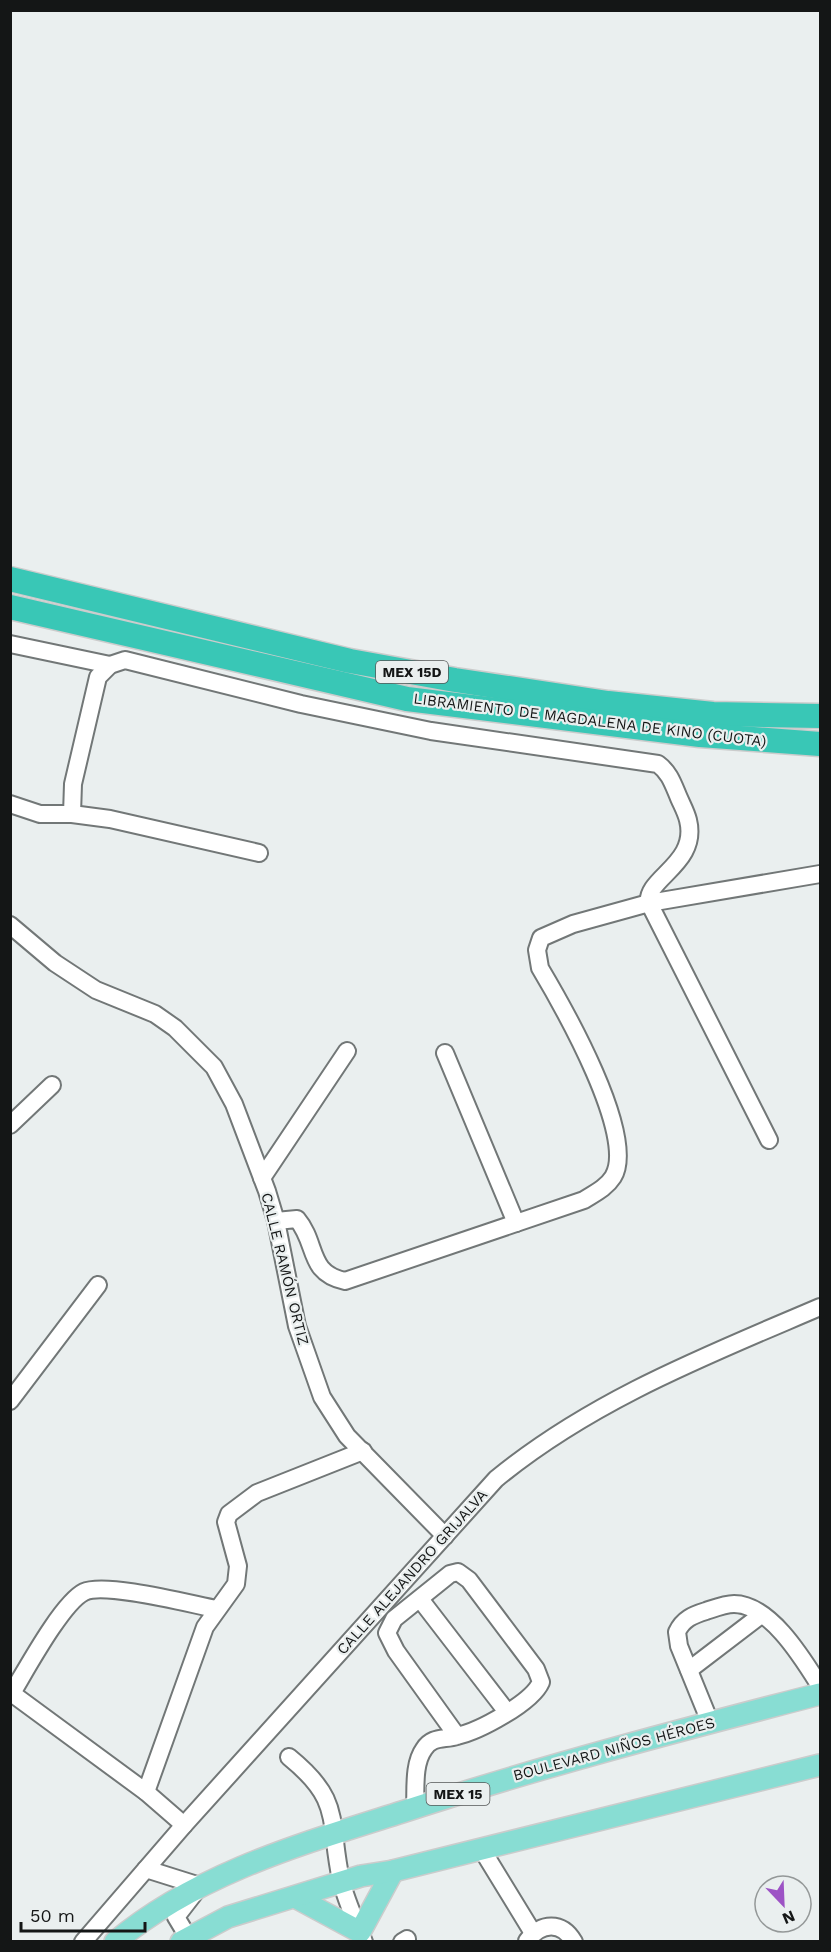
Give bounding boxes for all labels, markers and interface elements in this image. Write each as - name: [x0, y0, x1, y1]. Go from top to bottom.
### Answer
- road number: MEX 15D: [376, 661, 448, 683]
- street label: LIBRAMIENTO DE MAGDALENA DE KINO (CUOTA): [413, 689, 767, 751]
- street label: CALLE RAMÓN ORTIZ: [257, 1191, 314, 1347]
- street label: CALLE ALEJANDRO GRIJALVA: [333, 1486, 491, 1658]
- street label: BOULEVARD NIÑOS HÉROES: [511, 1713, 717, 1785]
- road number: MEX 15: [426, 1783, 490, 1805]
- north arrow: [753, 1874, 813, 1934]
- scale bar: [21, 1895, 146, 1933]
- text: 50 m: [30, 1905, 75, 1926]
- text: N: [779, 1906, 798, 1928]

